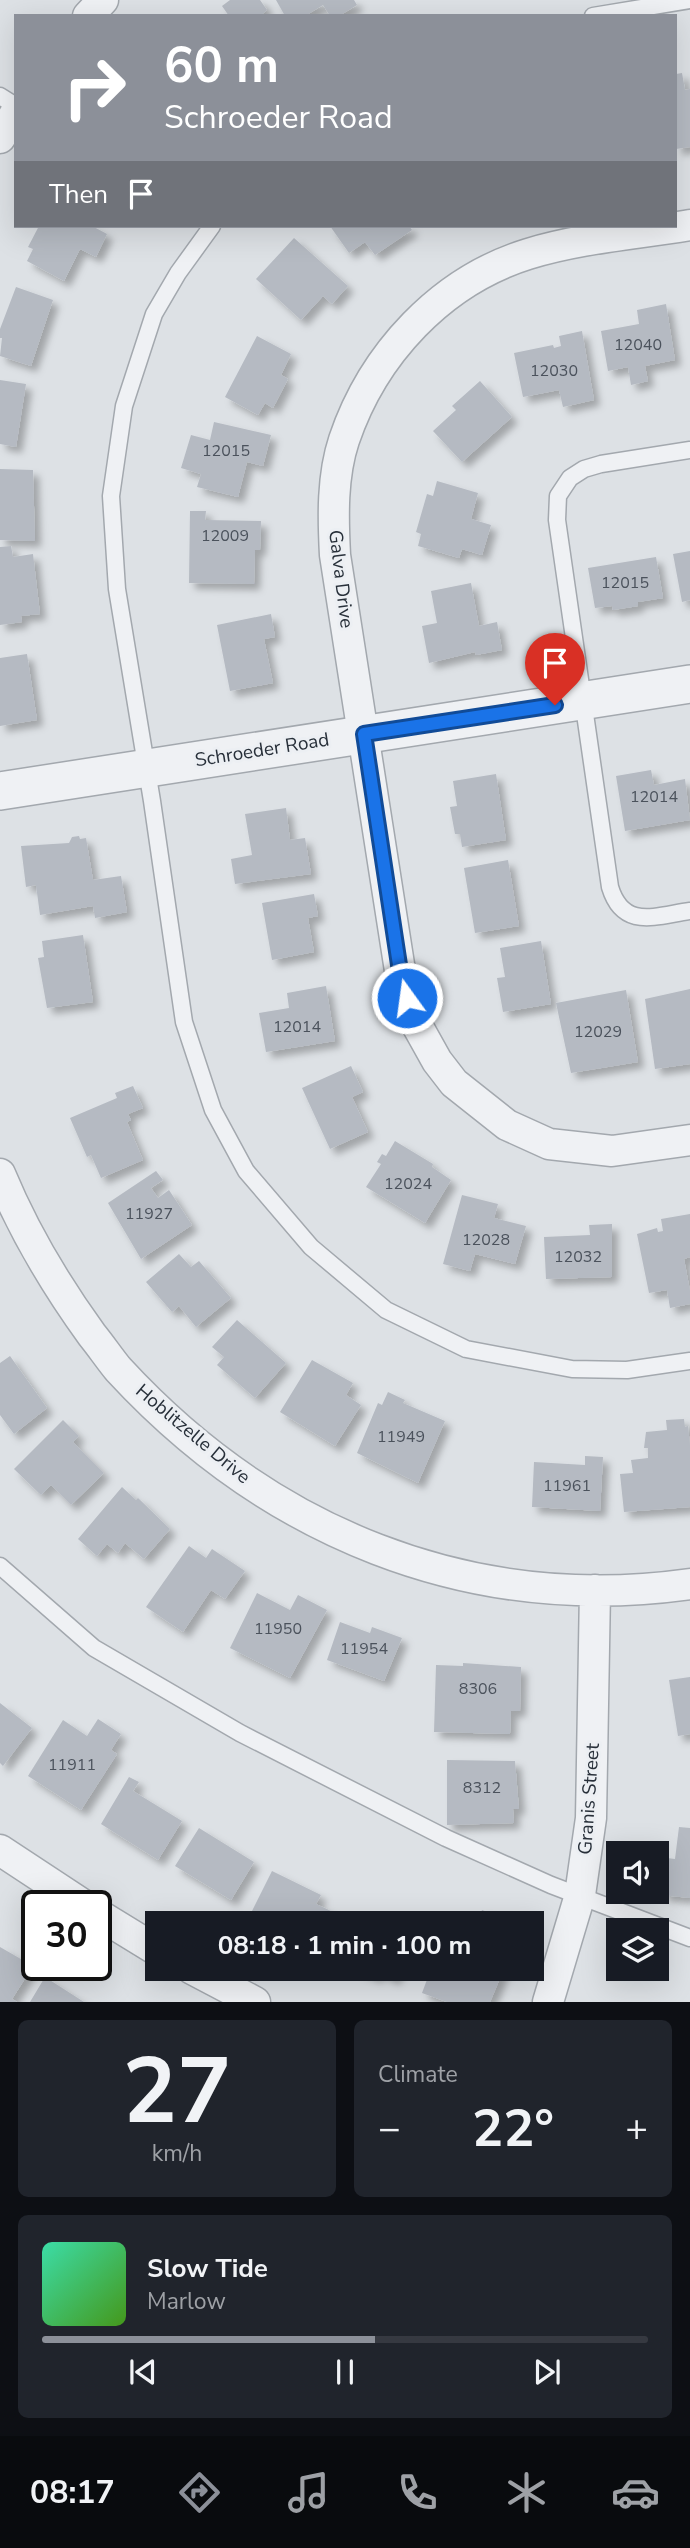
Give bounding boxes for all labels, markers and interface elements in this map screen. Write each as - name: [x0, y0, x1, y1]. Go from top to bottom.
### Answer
- text: 60 m: [164, 32, 279, 99]
- icon: right: [49, 42, 140, 133]
- text: Schroeder Road: [164, 96, 393, 139]
- icon: arrive: [122, 175, 160, 213]
- text: Then: [49, 177, 108, 212]
- house number: 12040: [614, 334, 662, 356]
- house number: 12030: [530, 360, 578, 382]
- house number: 12015: [202, 440, 250, 462]
- house number: 12009: [201, 525, 249, 547]
- street label: Galva Drive: [322, 528, 360, 630]
- house number: 12015: [601, 572, 649, 594]
- pin: [525, 633, 585, 705]
- icon: arrive: [536, 644, 574, 682]
- street label: Schroeder Road: [193, 727, 331, 773]
- house number: 12014: [630, 786, 678, 808]
- position arrow: [370, 961, 444, 1035]
- house number: 12014: [273, 1016, 321, 1038]
- house number: 12029: [574, 1021, 622, 1043]
- house number: 12024: [384, 1173, 432, 1195]
- house number: 11927: [125, 1203, 173, 1225]
- house number: 12028: [462, 1229, 510, 1251]
- house number: 12032: [554, 1246, 602, 1268]
- street label: Hoblitzelle Drive: [130, 1378, 256, 1490]
- house number: 11949: [377, 1426, 425, 1448]
- house number: 11961: [543, 1475, 591, 1497]
- house number: 11950: [254, 1618, 302, 1640]
- house number: 11954: [340, 1638, 388, 1660]
- house number: 8306: [459, 1678, 497, 1700]
- street label: Granis Street: [572, 1742, 606, 1856]
- house number: 11911: [48, 1754, 96, 1776]
- house number: 8312: [463, 1777, 501, 1799]
- map controls: [606, 1841, 669, 1981]
- button: sound: [606, 1841, 669, 1904]
- speed limit sign: 30: [21, 1890, 112, 1981]
- button: layers: [606, 1918, 669, 1981]
- text: 08:18 · 1 min · 100 m: [218, 1928, 471, 1963]
- text: 27: [122, 2030, 232, 2154]
- text: Climate: [378, 2059, 458, 2090]
- text: 22°: [472, 2093, 554, 2164]
- text: −: [378, 2103, 401, 2154]
- text: +: [625, 2103, 648, 2154]
- text: km/h: [152, 2138, 202, 2169]
- text: Slow Tide: [147, 2251, 268, 2286]
- text: Marlow: [147, 2286, 226, 2317]
- icon: previous: [124, 2353, 162, 2391]
- icon: pause: [326, 2353, 364, 2391]
- icon: next: [528, 2353, 566, 2391]
- icon: directions: [175, 2468, 224, 2517]
- icon: music: [284, 2468, 333, 2517]
- icon: phone: [393, 2468, 442, 2517]
- icon: climate: [502, 2468, 551, 2517]
- icon: car: [611, 2468, 660, 2517]
- text: 08:17: [30, 2471, 115, 2514]

